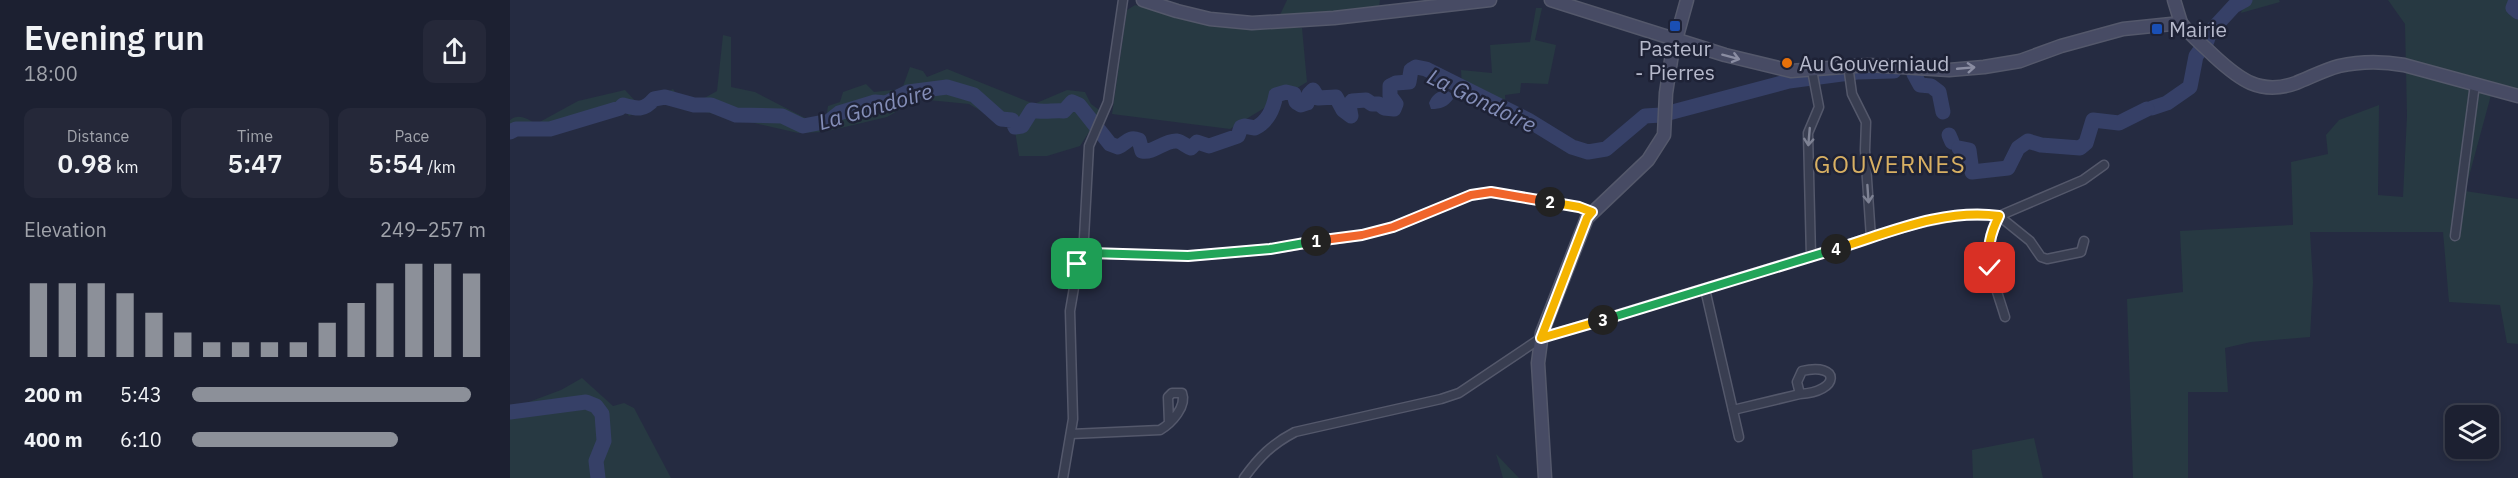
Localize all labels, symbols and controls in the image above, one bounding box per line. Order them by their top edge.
place label: Mairie [2169,15,2227,43]
text: Evening run [24,16,205,59]
marker: Pasteur - Pierres [1668,19,1682,33]
button: share [423,20,486,83]
marker: Mairie [2150,22,2164,36]
place label: Pasteur - Pierres [1635,34,1715,86]
place label: Au Gouverniaud [1799,49,1950,77]
one-way arrow [1722,52,1741,63]
marker: Au Gouverniaud [1780,56,1794,70]
text: 18:00 [24,60,78,87]
water label: La Gondoire [1423,61,1541,139]
one-way arrow [1956,63,1976,74]
water label: La Gondoire [815,76,935,136]
text: Distance [67,126,129,146]
text: Time [237,126,273,146]
text: Pace [395,126,429,146]
one-way arrow [1803,127,1814,147]
text: 0.98 [58,146,112,180]
text: 5:47 [227,146,283,180]
text: 5:54 [368,146,423,180]
district label: GOUVERNES [1814,148,1966,180]
text: km [112,157,138,177]
text: /km [423,157,456,177]
one-way arrow [1862,184,1873,204]
pin: 2 [1535,187,1565,217]
text: 2 [1545,192,1555,212]
text: Elevation [24,216,107,243]
text: 249–257 m [380,216,486,243]
pin: 1 [1301,226,1331,256]
text: 1 [1311,231,1321,251]
pin: 4 [1821,234,1851,264]
pin [1051,238,1102,289]
text: 4 [1831,239,1841,259]
pin [1964,242,2015,293]
icon: arrive [1060,247,1093,280]
icon: check [1973,251,2006,284]
pin: 3 [1588,305,1618,335]
text: 3 [1598,310,1608,330]
text: 200 m [24,381,83,408]
text: 5:43 [120,381,162,408]
map controls [2445,405,2499,459]
button: layers [2445,405,2499,459]
text: 400 m [24,426,83,453]
text: 6:10 [120,426,162,453]

